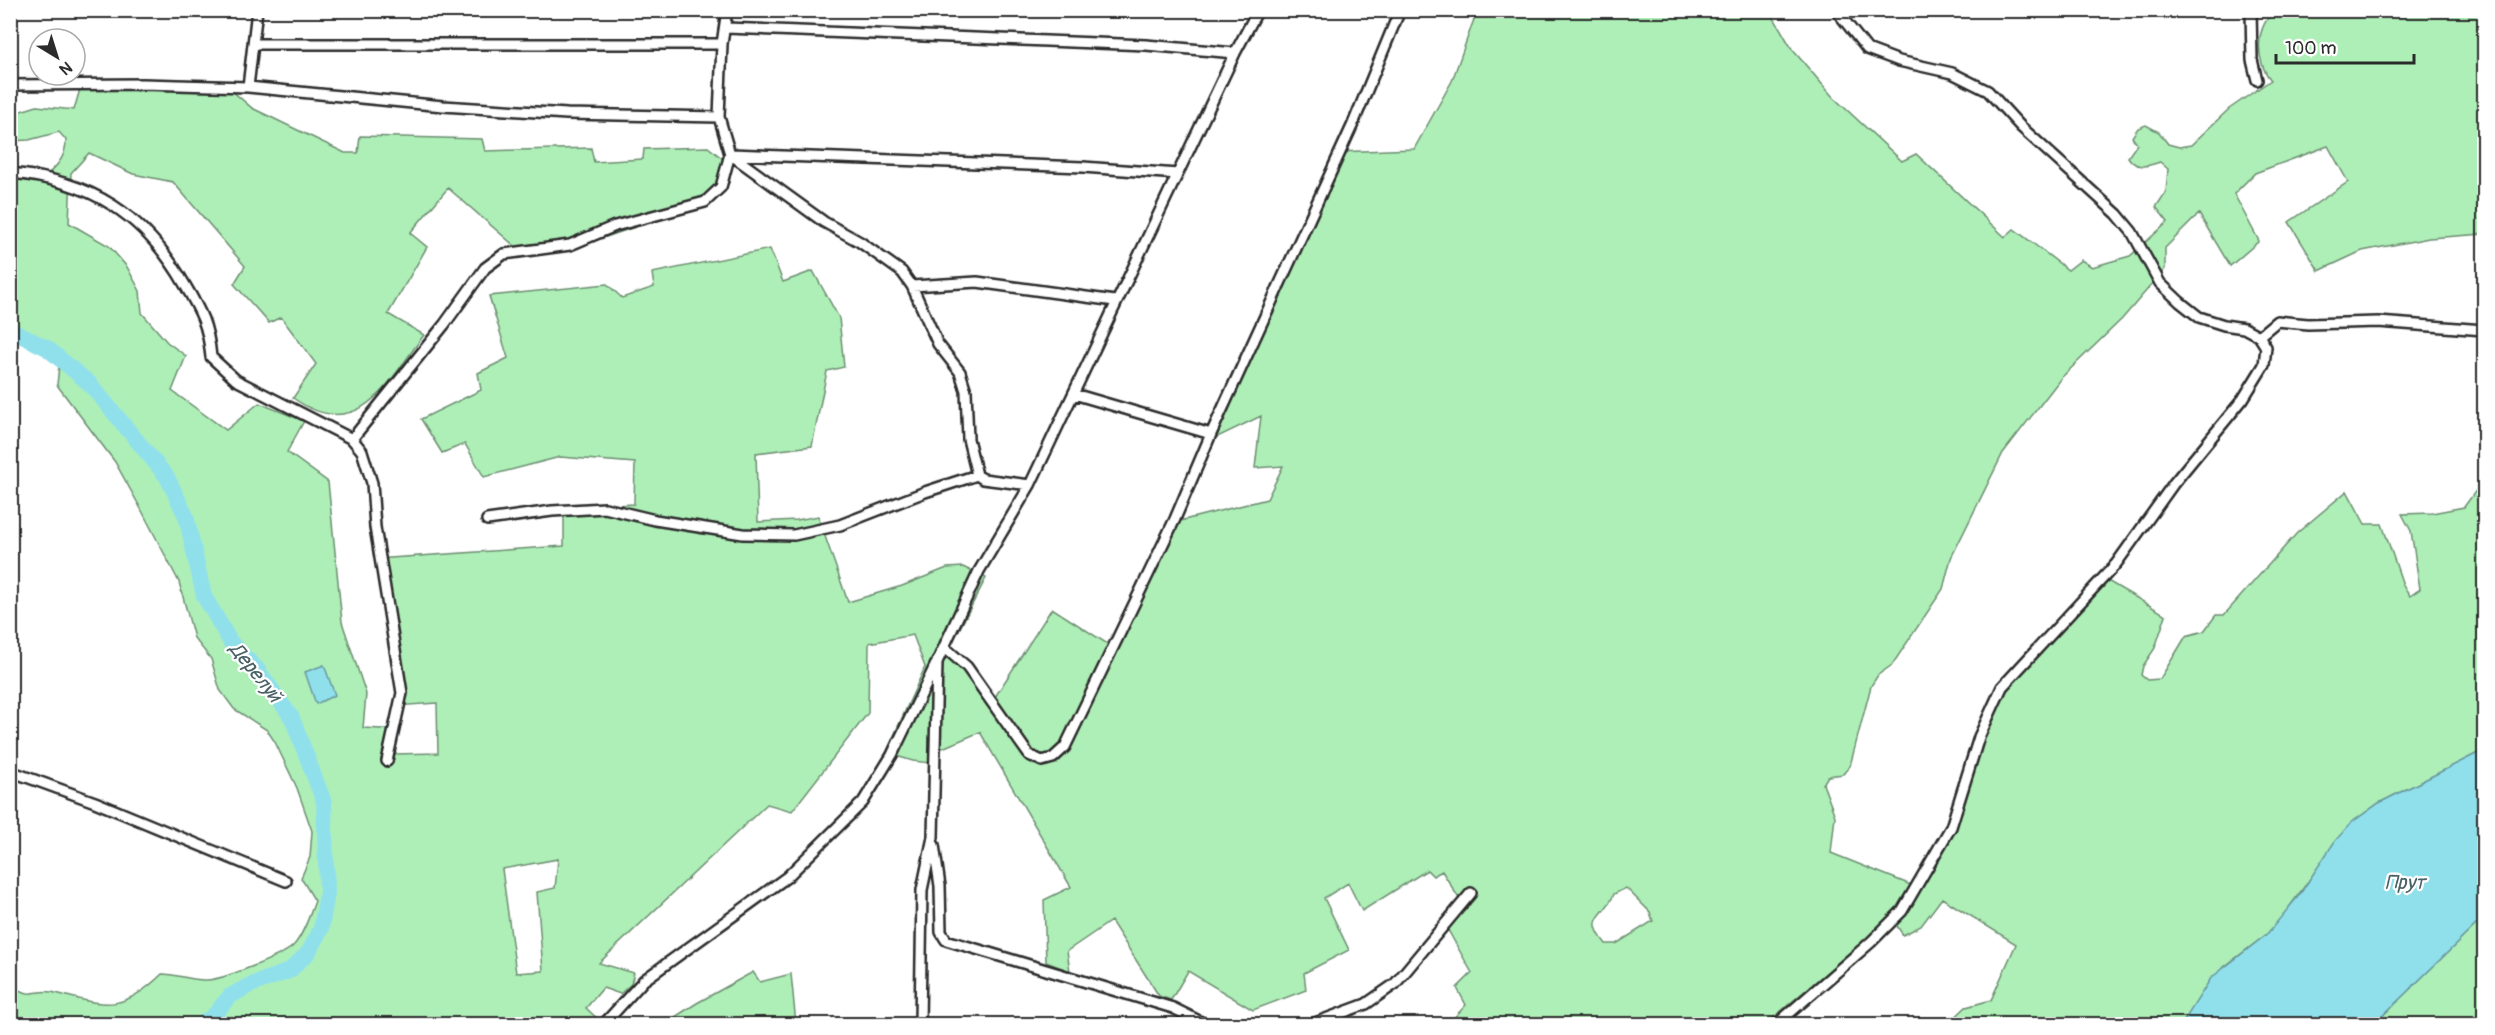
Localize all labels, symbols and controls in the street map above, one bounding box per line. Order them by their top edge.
north arrow [27,27,87,87]
scale bar [2276,27,2414,65]
text: 100 m [2285,37,2337,60]
text: N [55,57,76,79]
water label: Дерелуй [223,637,288,708]
water label: Прут [2385,870,2428,895]

